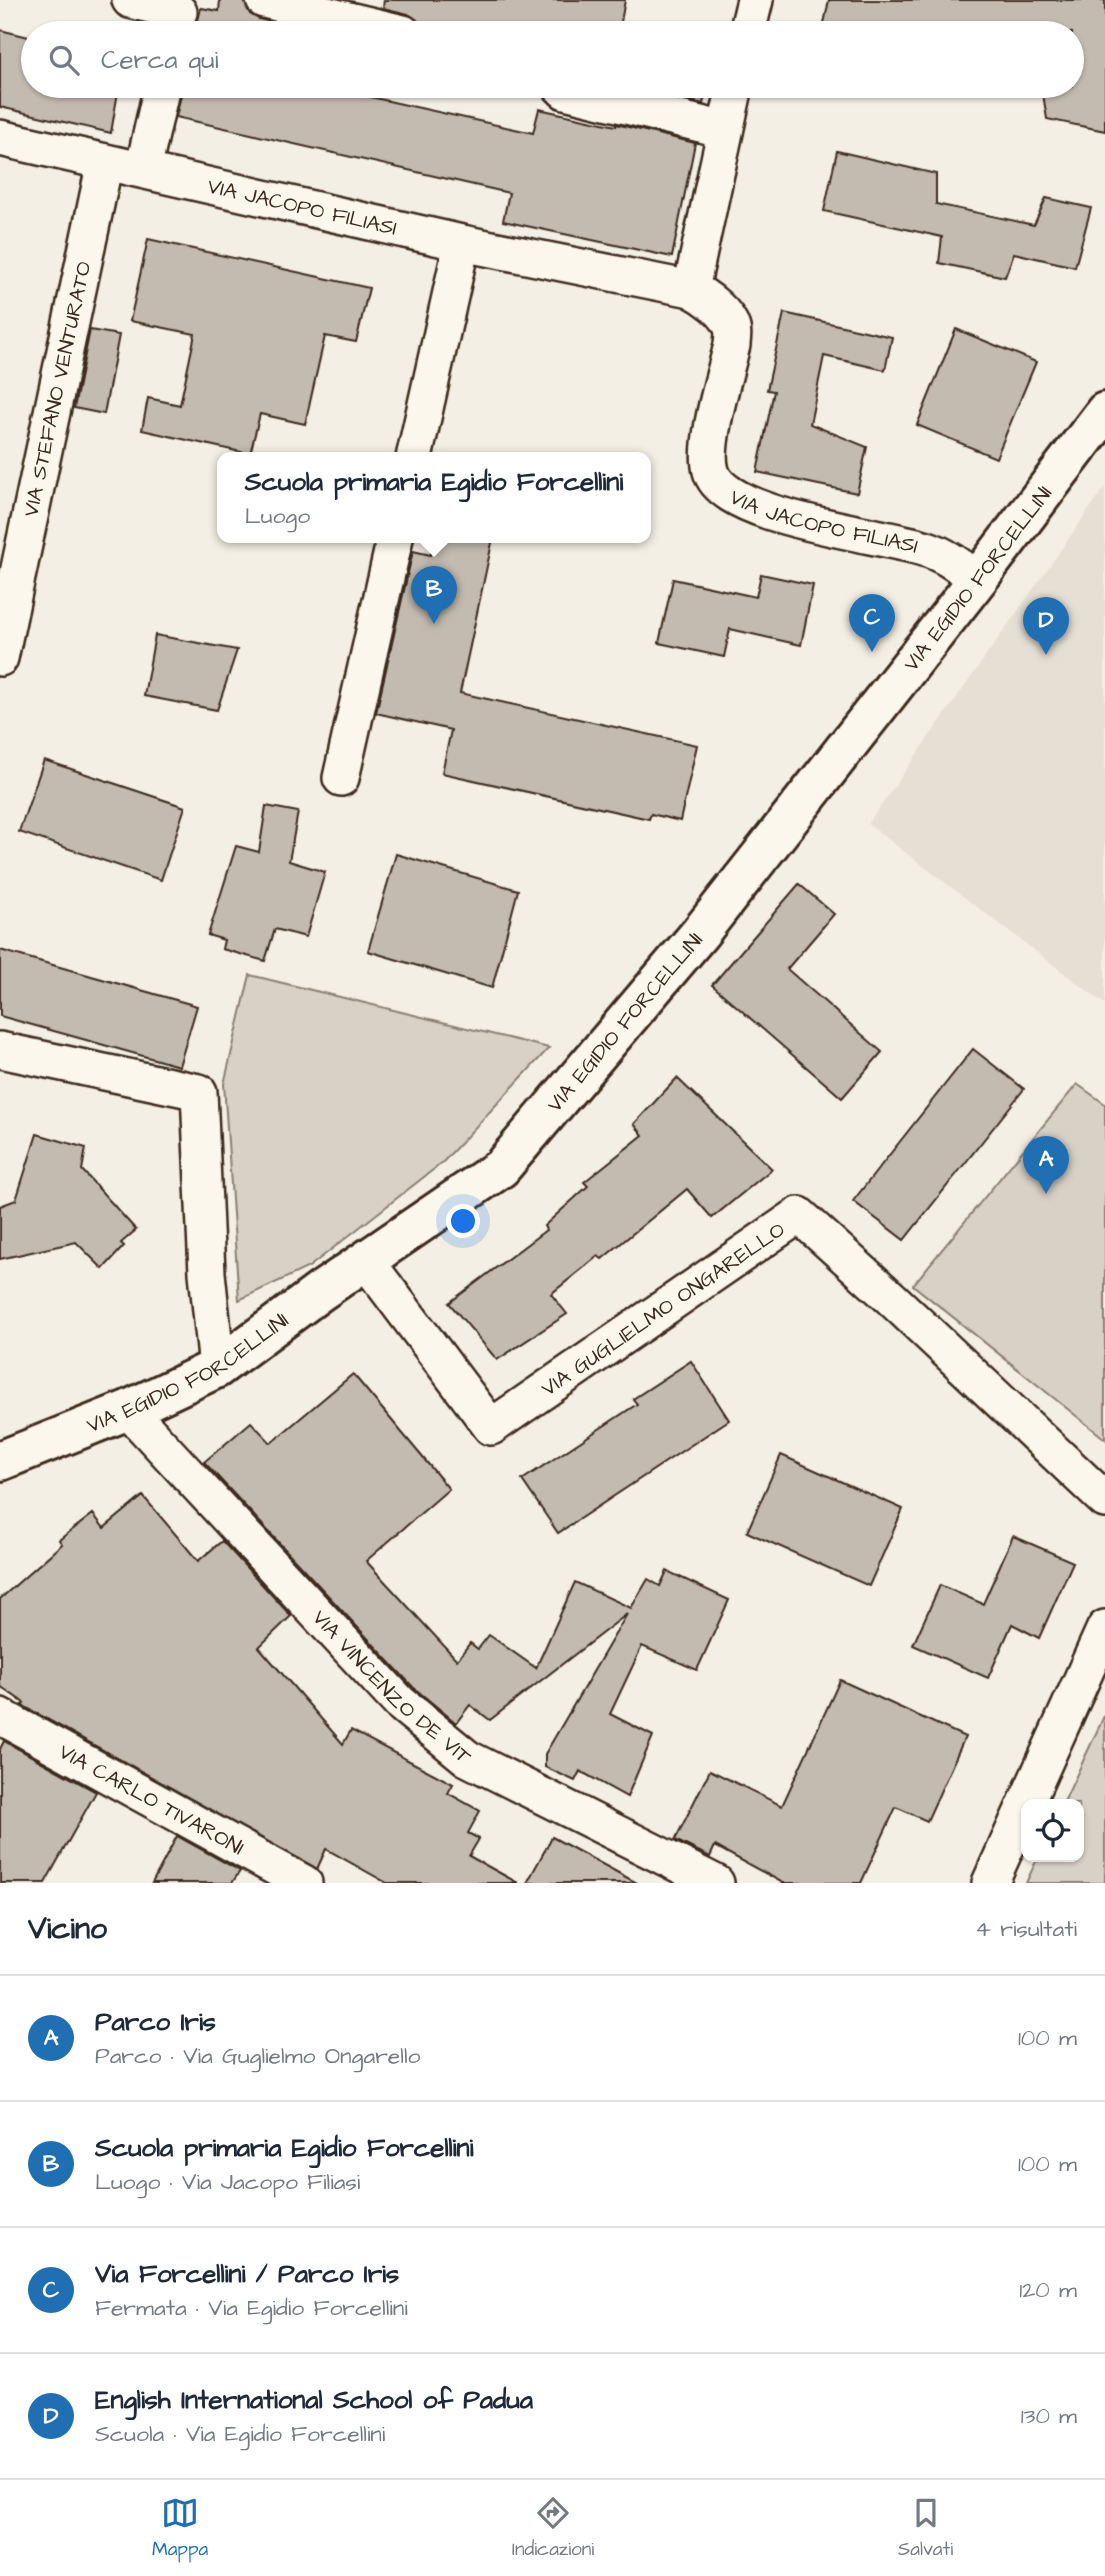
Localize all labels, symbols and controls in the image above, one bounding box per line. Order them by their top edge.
search box [21,21,1084,98]
icon: search [45,41,83,79]
text: Cerca qui [101,42,218,78]
street label: VIA JACOPO FILIASI [205,171,400,242]
street label: VIA STEFANO VENTURATO [16,259,98,519]
popup [217,452,651,543]
text: Scuola primaria Egidio Forcellini [245,464,623,500]
street label: VIA EGIDIO FORCELLINI [898,481,1058,675]
street label: VIA JACOPO FILIASI [725,482,921,560]
text: Luogo [245,500,310,532]
pin: B [411,566,457,624]
pin: C [849,594,895,652]
pin: D [1023,597,1069,655]
street label: VIA EGIDIO FORCELLINI [540,926,709,1118]
pin: A [1023,1136,1069,1194]
your location [446,1204,480,1238]
street label: VIA GUGLIELMO ONGARELLO [535,1215,790,1403]
street label: VIA EGIDIO FORCELLINI [82,1306,294,1440]
street label: VIA VINCENZO DE VIT [306,1603,479,1771]
street label: VIA CARLO TIVARONI [54,1737,249,1862]
map controls [1021,1799,1084,1862]
button: locate [1021,1799,1084,1862]
text: Vicino [28,1908,107,1950]
text: 4 risultati [975,1913,1077,1945]
text: Parco Iris [95,2004,216,2040]
text: A [44,2022,58,2054]
text: 100 m [1018,2022,1077,2054]
text: Parco · Via Guglielmo Ongarello [95,2040,420,2072]
text: Scuola primaria Egidio Forcellini [95,2130,473,2166]
text: B [43,2148,59,2180]
text: 100 m [1018,2148,1077,2180]
text: Luogo · Via Jacopo Filiasi [95,2166,360,2198]
text: Via Forcellini / Parco Iris [95,2256,399,2292]
text: C [43,2274,59,2306]
text: 120 m [1019,2274,1077,2306]
text: Fermata · Via Egidio Forcellini [95,2292,408,2324]
text: English International School of Padua [95,2382,533,2418]
text: D [44,2400,58,2432]
text: 130 m [1021,2400,1077,2432]
text: Scuola · Via Egidio Forcellini [95,2418,385,2450]
tab: Mappa [152,2494,208,2563]
tab: Indicazioni [512,2494,594,2563]
tab: Salvati [898,2494,953,2563]

